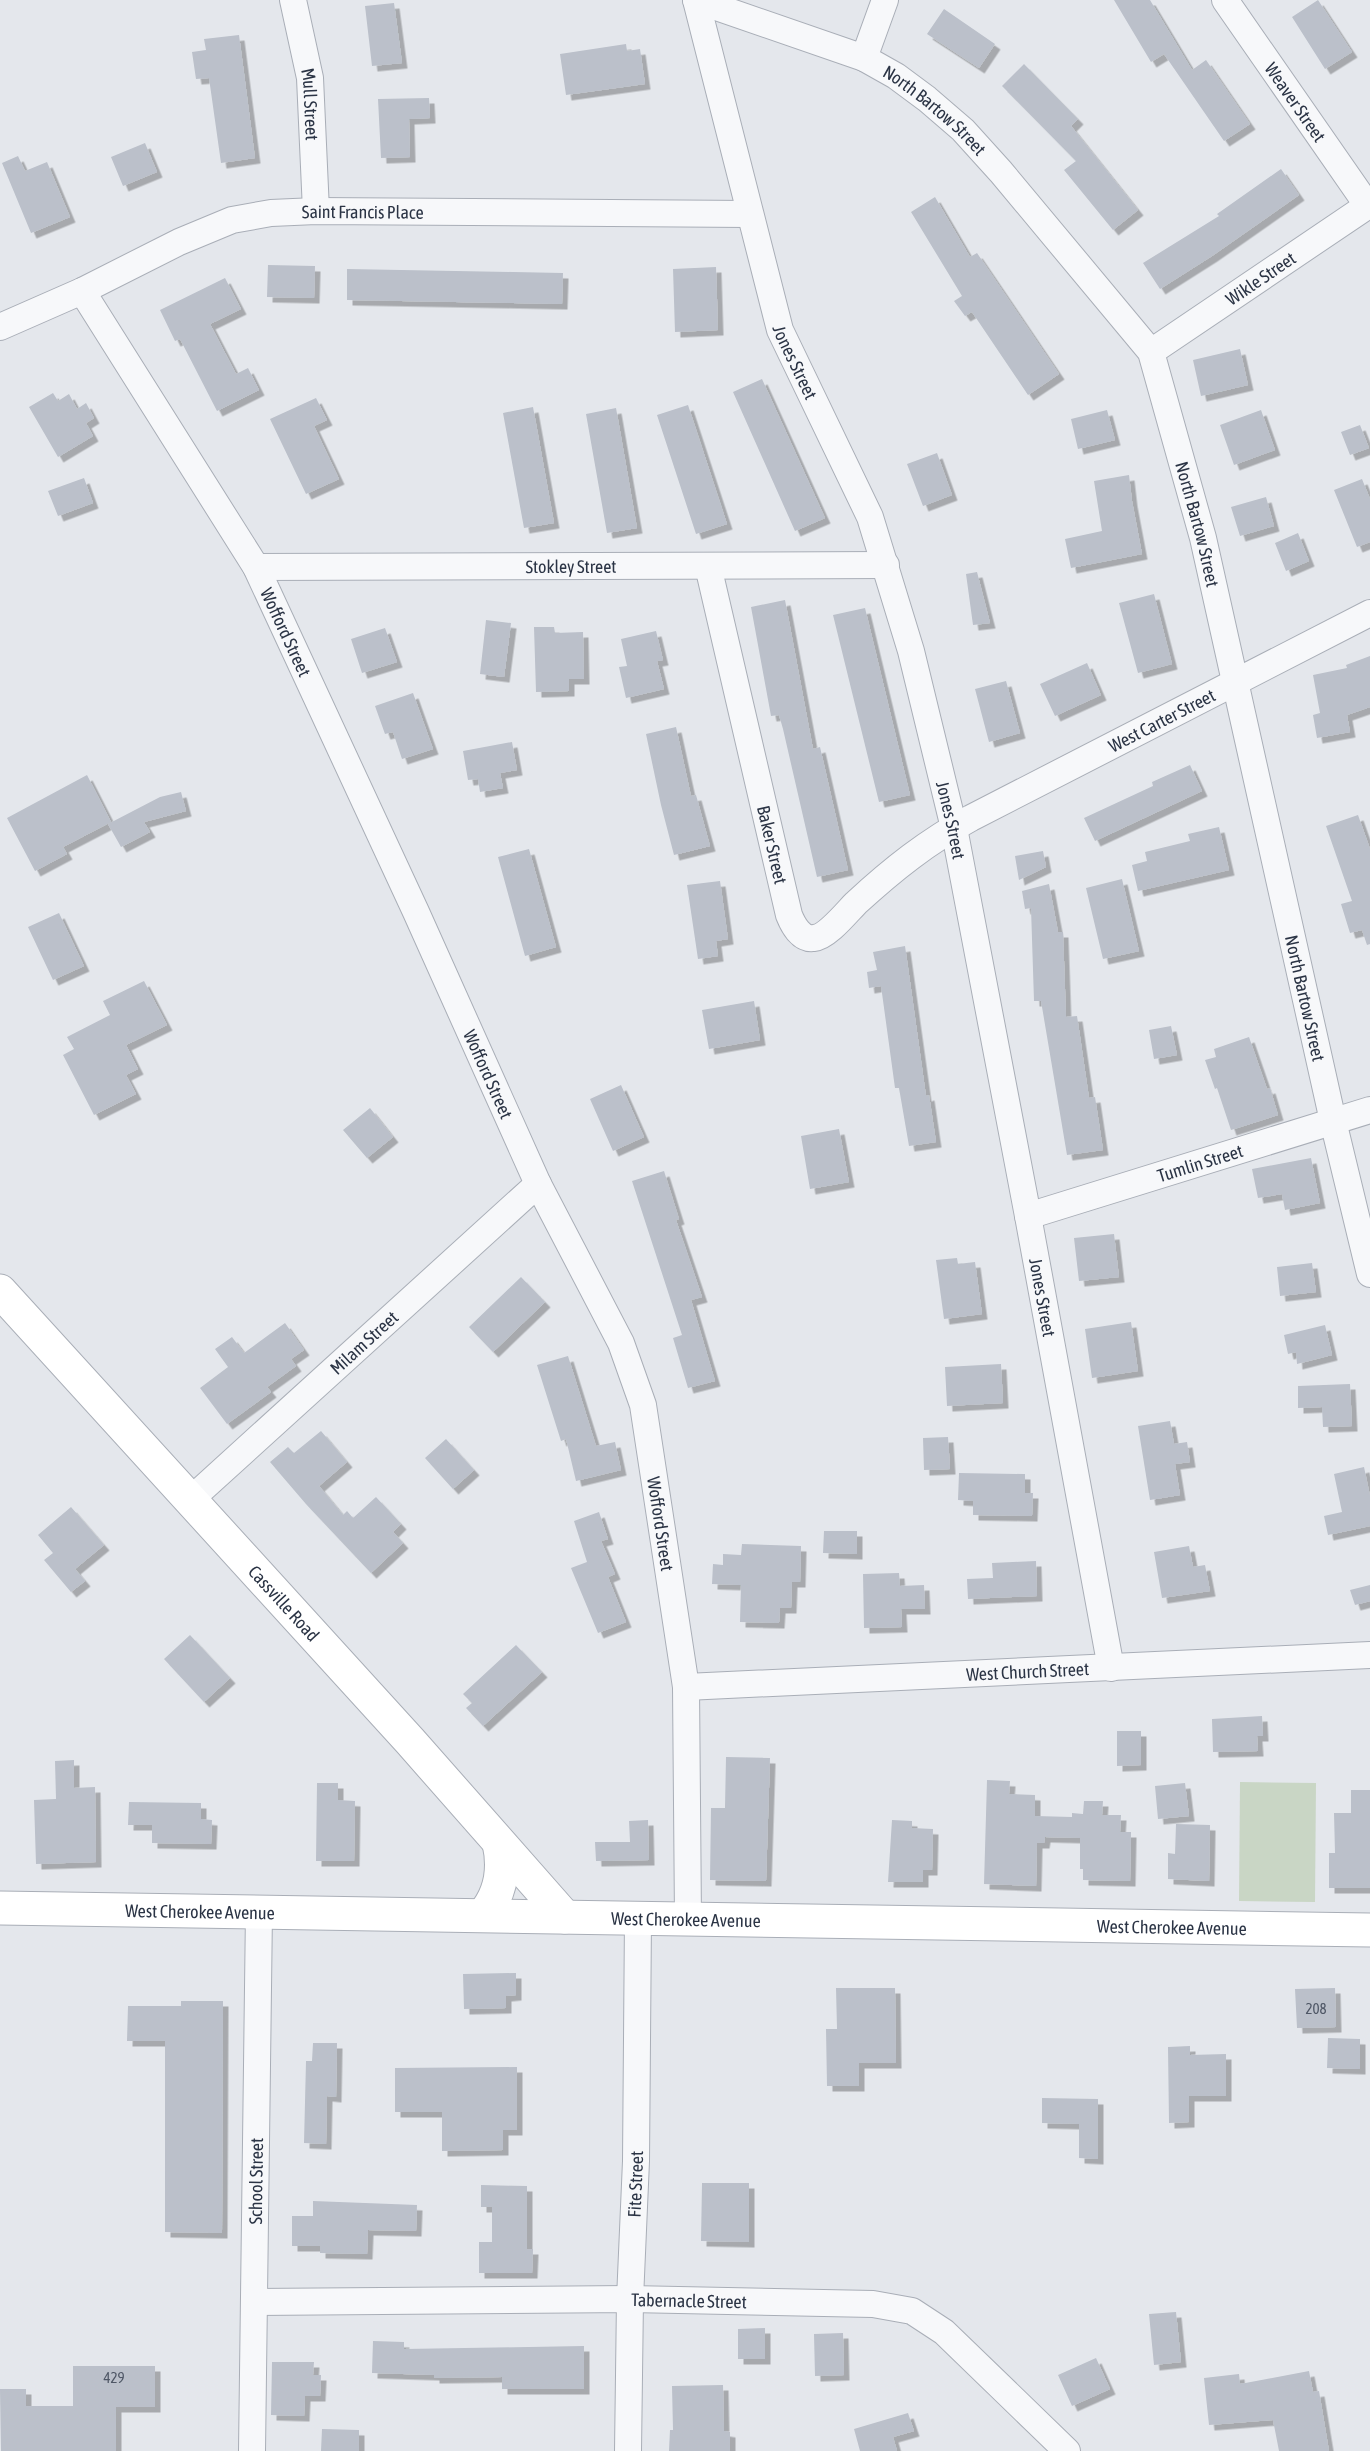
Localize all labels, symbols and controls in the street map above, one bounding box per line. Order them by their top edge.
street label: Weaver Street [1261,58,1331,146]
street label: North Bartow Street [880,61,991,159]
street label: Mull Street [298,66,323,141]
street label: Saint Francis Place [301,200,424,222]
street label: Wikle Street [1221,247,1299,309]
street label: Jones Street [769,323,822,402]
street label: North Bartow Street [1172,459,1224,589]
street label: Stokley Street [525,555,617,577]
street label: Wofford Street [257,585,316,680]
street label: West Carter Street [1105,684,1218,756]
street label: Jones Street [932,779,970,861]
street label: Baker Street [753,803,792,886]
street label: North Bartow Street [1281,933,1330,1063]
street label: Wofford Street [460,1026,518,1122]
street label: Tumlin Street [1155,1140,1245,1186]
street label: Jones Street [1025,1256,1060,1338]
street label: Milam Street [325,1306,402,1378]
street label: Wofford Street [644,1475,679,1572]
street label: Cassville Road [244,1561,324,1645]
street label: West Church Street [966,1658,1090,1684]
street label: West Cherokee Avenue [125,1900,275,1923]
street label: West Cherokee Avenue [611,1907,761,1931]
street label: West Cherokee Avenue [1097,1915,1247,1939]
house number: 208 [1305,2000,1327,2017]
street label: School Street [244,2138,267,2224]
street label: Fite Street [623,2151,647,2218]
street label: Tabernacle Street [631,2289,747,2312]
house number: 429 [103,2369,125,2386]

